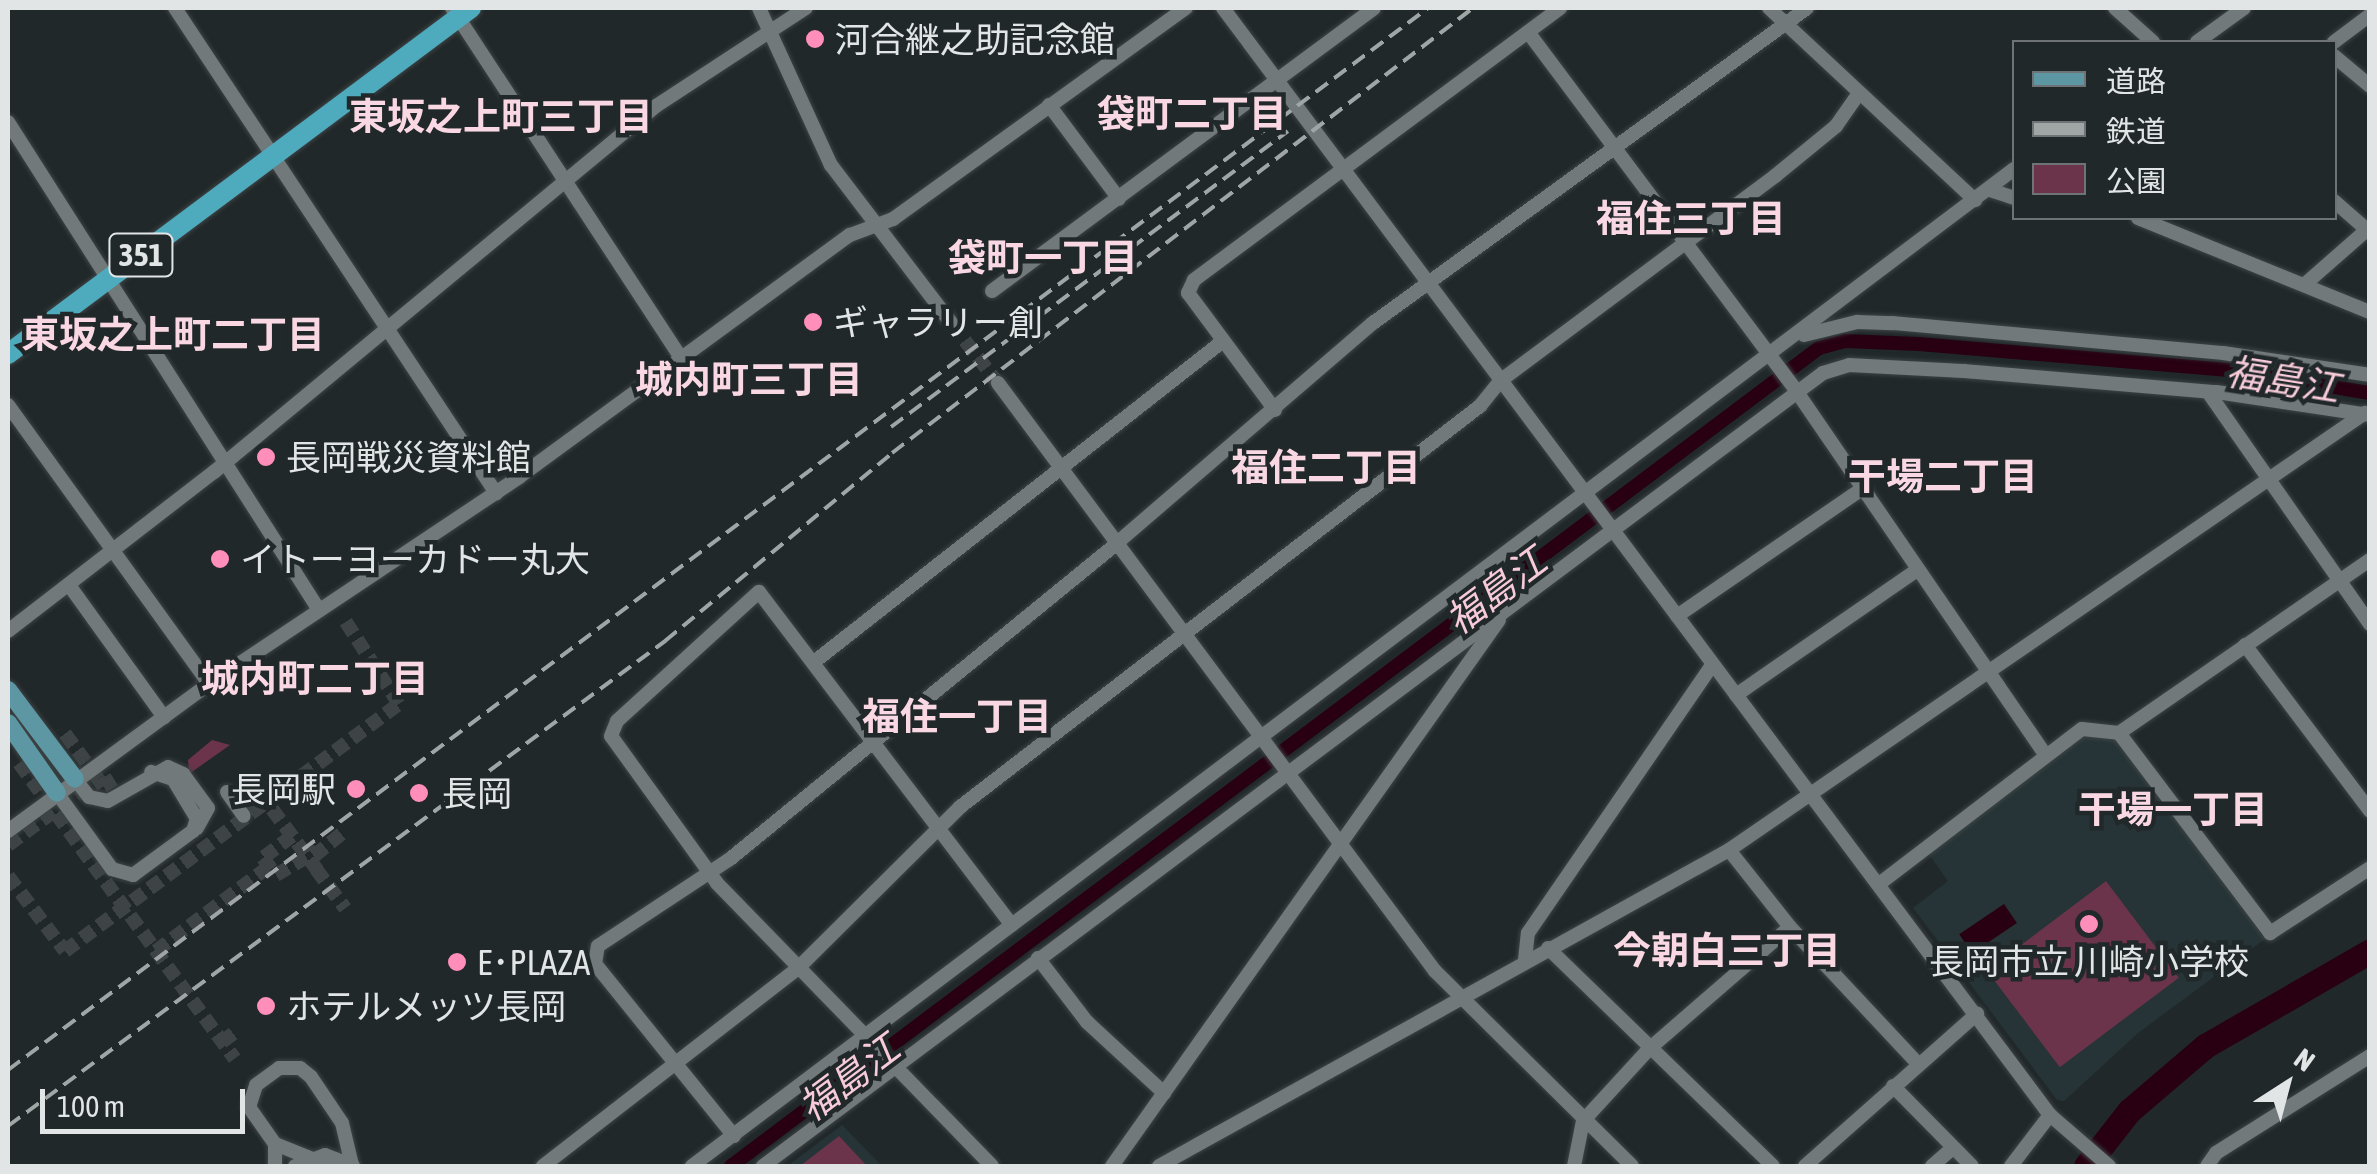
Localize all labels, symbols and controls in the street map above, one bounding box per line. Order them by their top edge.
place label: 河合継之助記念館 [835,18,1115,60]
marker: 河合継之助記念館 [804,28,826,50]
legend [2012,40,2337,220]
text: 道路 [2106,64,2166,98]
district label: 袋町二丁目 [1097,91,1287,137]
district label: 東坂之上町三丁目 [349,94,653,140]
text: 鉄道 [2106,114,2166,148]
text: 公園 [2106,164,2166,198]
district label: 福住三丁目 [1596,196,1786,242]
road number: 351 [106,228,176,282]
district label: 袋町一丁目 [948,235,1138,281]
place label: ギャラリー創 [833,301,1043,343]
marker: ギャラリー創 [802,311,824,333]
district label: 東坂之上町二丁目 [21,312,325,358]
water label: 福島江 [2223,349,2343,411]
district label: 城内町三丁目 [635,357,863,403]
place label: 長岡戦災資料館 [286,436,531,478]
district label: 福住二丁目 [1231,445,1421,491]
marker: 長岡戦災資料館 [255,446,277,468]
district label: 干場二丁目 [1848,454,2038,500]
place label: イトーヨーカドー丸大 [240,538,590,580]
water label: 福島江 [1437,538,1555,644]
marker: イトーヨーカドー丸大 [209,548,231,570]
district label: 城内町二丁目 [201,656,429,702]
district label: 福住一丁目 [862,694,1052,740]
place label: 長岡駅 [231,768,336,810]
place label: 長岡 [442,772,512,814]
marker: 長岡駅 [345,778,367,800]
marker: 長岡 [406,780,432,806]
district label: 干場一丁目 [2078,787,2268,833]
marker: 長岡市立 川崎小学校 [2078,913,2100,935]
district label: 今朝白三丁目 [1613,928,1841,974]
place label: 長岡市立 川崎小学校 [1929,940,2249,982]
place label: E･PLAZA [477,941,590,983]
marker: E･PLAZA [446,951,468,973]
place label: ホテルメッツ長岡 [286,985,566,1027]
marker: ホテルメッツ長岡 [255,995,277,1017]
water label: 福島江 [790,1025,908,1131]
north arrow [2237,1034,2337,1134]
text: N [2289,1042,2321,1078]
scale bar [45,1069,250,1131]
text: 100 m [57,1089,125,1123]

